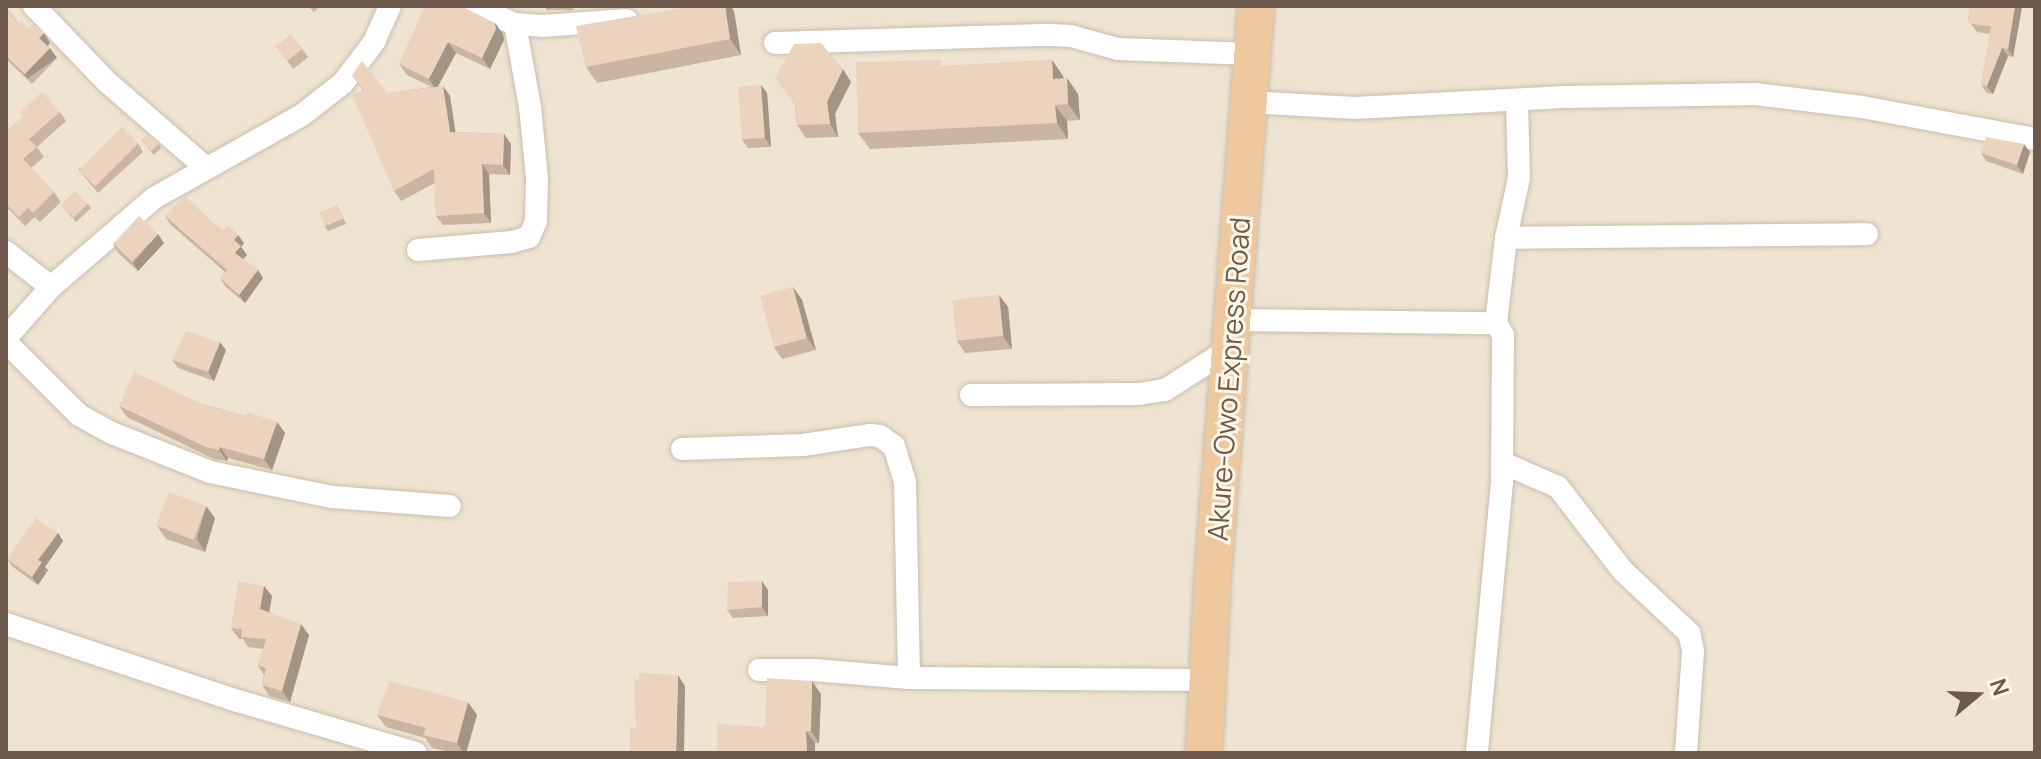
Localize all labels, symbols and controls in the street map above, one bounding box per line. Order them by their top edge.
street label: Akure-Owo Express Road [1200,216,1256,542]
north arrow [1937,655,2017,735]
text: N [1983,675,2016,700]

